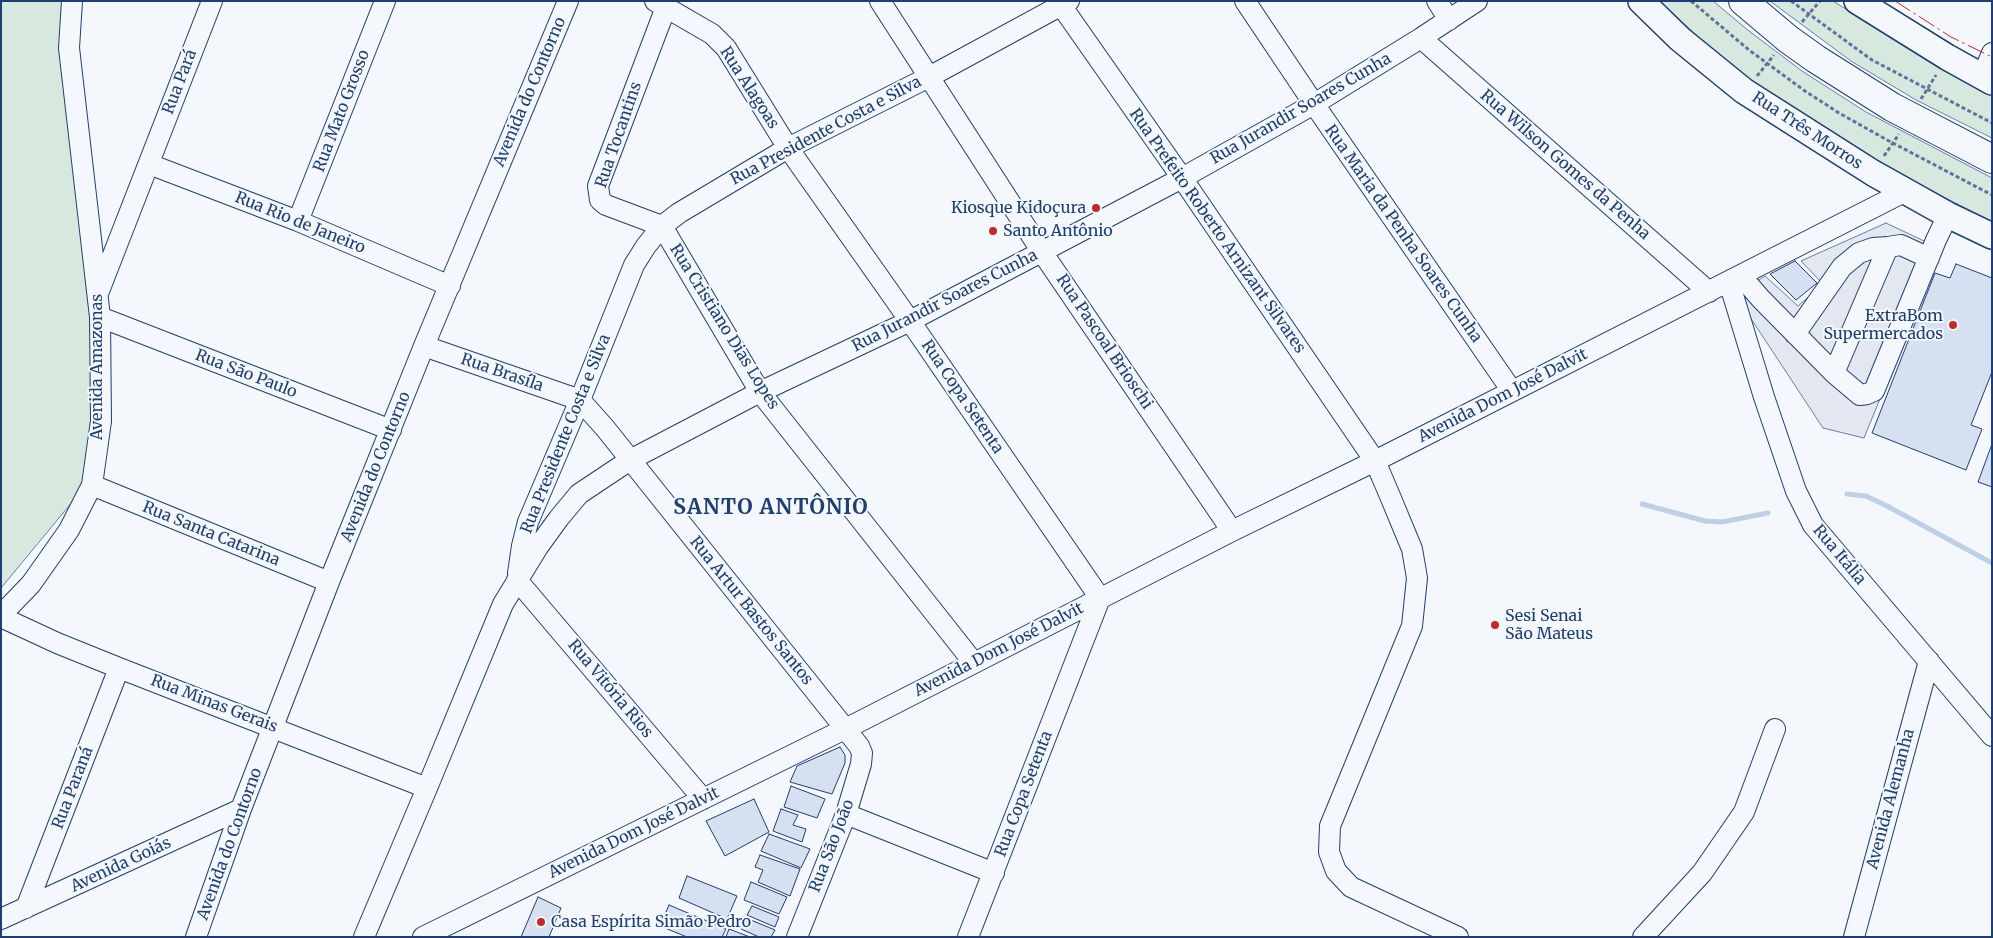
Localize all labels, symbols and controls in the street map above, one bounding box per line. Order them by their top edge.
street label: Avenida do Contorno [490,14,570,170]
street label: Rua Alagoas [715,43,783,133]
street label: Rua Pará [159,47,201,117]
street label: Rua Mato Grosso [310,47,374,175]
street label: Rua Jurandir Soares Cunha [1207,49,1395,169]
street label: Rua Presidente Costa e Silva [727,72,925,190]
street label: Rua Tocantins [592,80,646,190]
street label: Rua Wilson Gomes da Penha [1476,86,1654,244]
street label: Rua Três Morros [1748,88,1866,174]
street label: Rua Prefeito Roberto Arnizant Silvares [1125,105,1309,357]
street label: Rua Maria da Penha Soares Cunha [1320,121,1486,347]
street label: Rua Rio de Janeiro [232,188,368,258]
place label: Kiosque Kidoçura [951,198,1086,218]
marker: Kiosque Kidoçura [1090,202,1102,214]
place label: Santo Antônio [1003,221,1113,241]
marker: Santo Antônio [987,225,999,237]
street label: Rua Cristiano Dias Lopes [665,241,783,413]
street label: Rua Jurandir Soares Cunha [849,246,1041,356]
street label: Rua Pascoal Brioschi [1052,271,1156,413]
street label: Avenida Amazonas [87,294,107,440]
place label: ExtraBom Supermercados [1823,306,1943,344]
marker: ExtraBom Supermercados [1947,319,1959,331]
street label: Rua Presidente Costa e Silva [517,332,615,536]
street label: Rua Copa Setenta [917,337,1007,457]
street label: Avenida Dom José Dalvit [1415,345,1591,447]
street label: Rua São Paulo [192,346,300,402]
street label: Rua Brasíla [458,350,546,396]
street label: Avenida do Contorno [337,389,415,545]
district label: SANTO ANTÔNIO [672,495,870,521]
street label: Rua Santa Catarina [140,498,282,570]
street label: Rua Itália [1808,521,1870,589]
street label: Rua Artur Bastos Santos [685,533,817,689]
street label: Avenida Dom José Dalvit [911,599,1087,701]
place label: Sesi Senai São Mateus [1505,606,1593,644]
marker: Sesi Senai São Mateus [1489,619,1501,631]
street label: Rua Vitória Rios [563,636,657,742]
street label: Rua Minas Gerais [148,671,280,737]
street label: Avenida Alemanha [1863,727,1919,871]
street label: Rua Copa Setenta [991,728,1057,860]
street label: Rua Paraná [48,744,98,832]
street label: Avenida do Contorno [194,765,266,923]
street label: Avenida Dom José Dalvit [546,783,722,883]
street label: Rua São João [805,797,859,895]
street label: Avenida Goiás [68,833,174,897]
place label: Casa Espírita Simão Pedro [551,912,751,932]
marker: Casa Espírita Simão Pedro [535,916,547,928]

